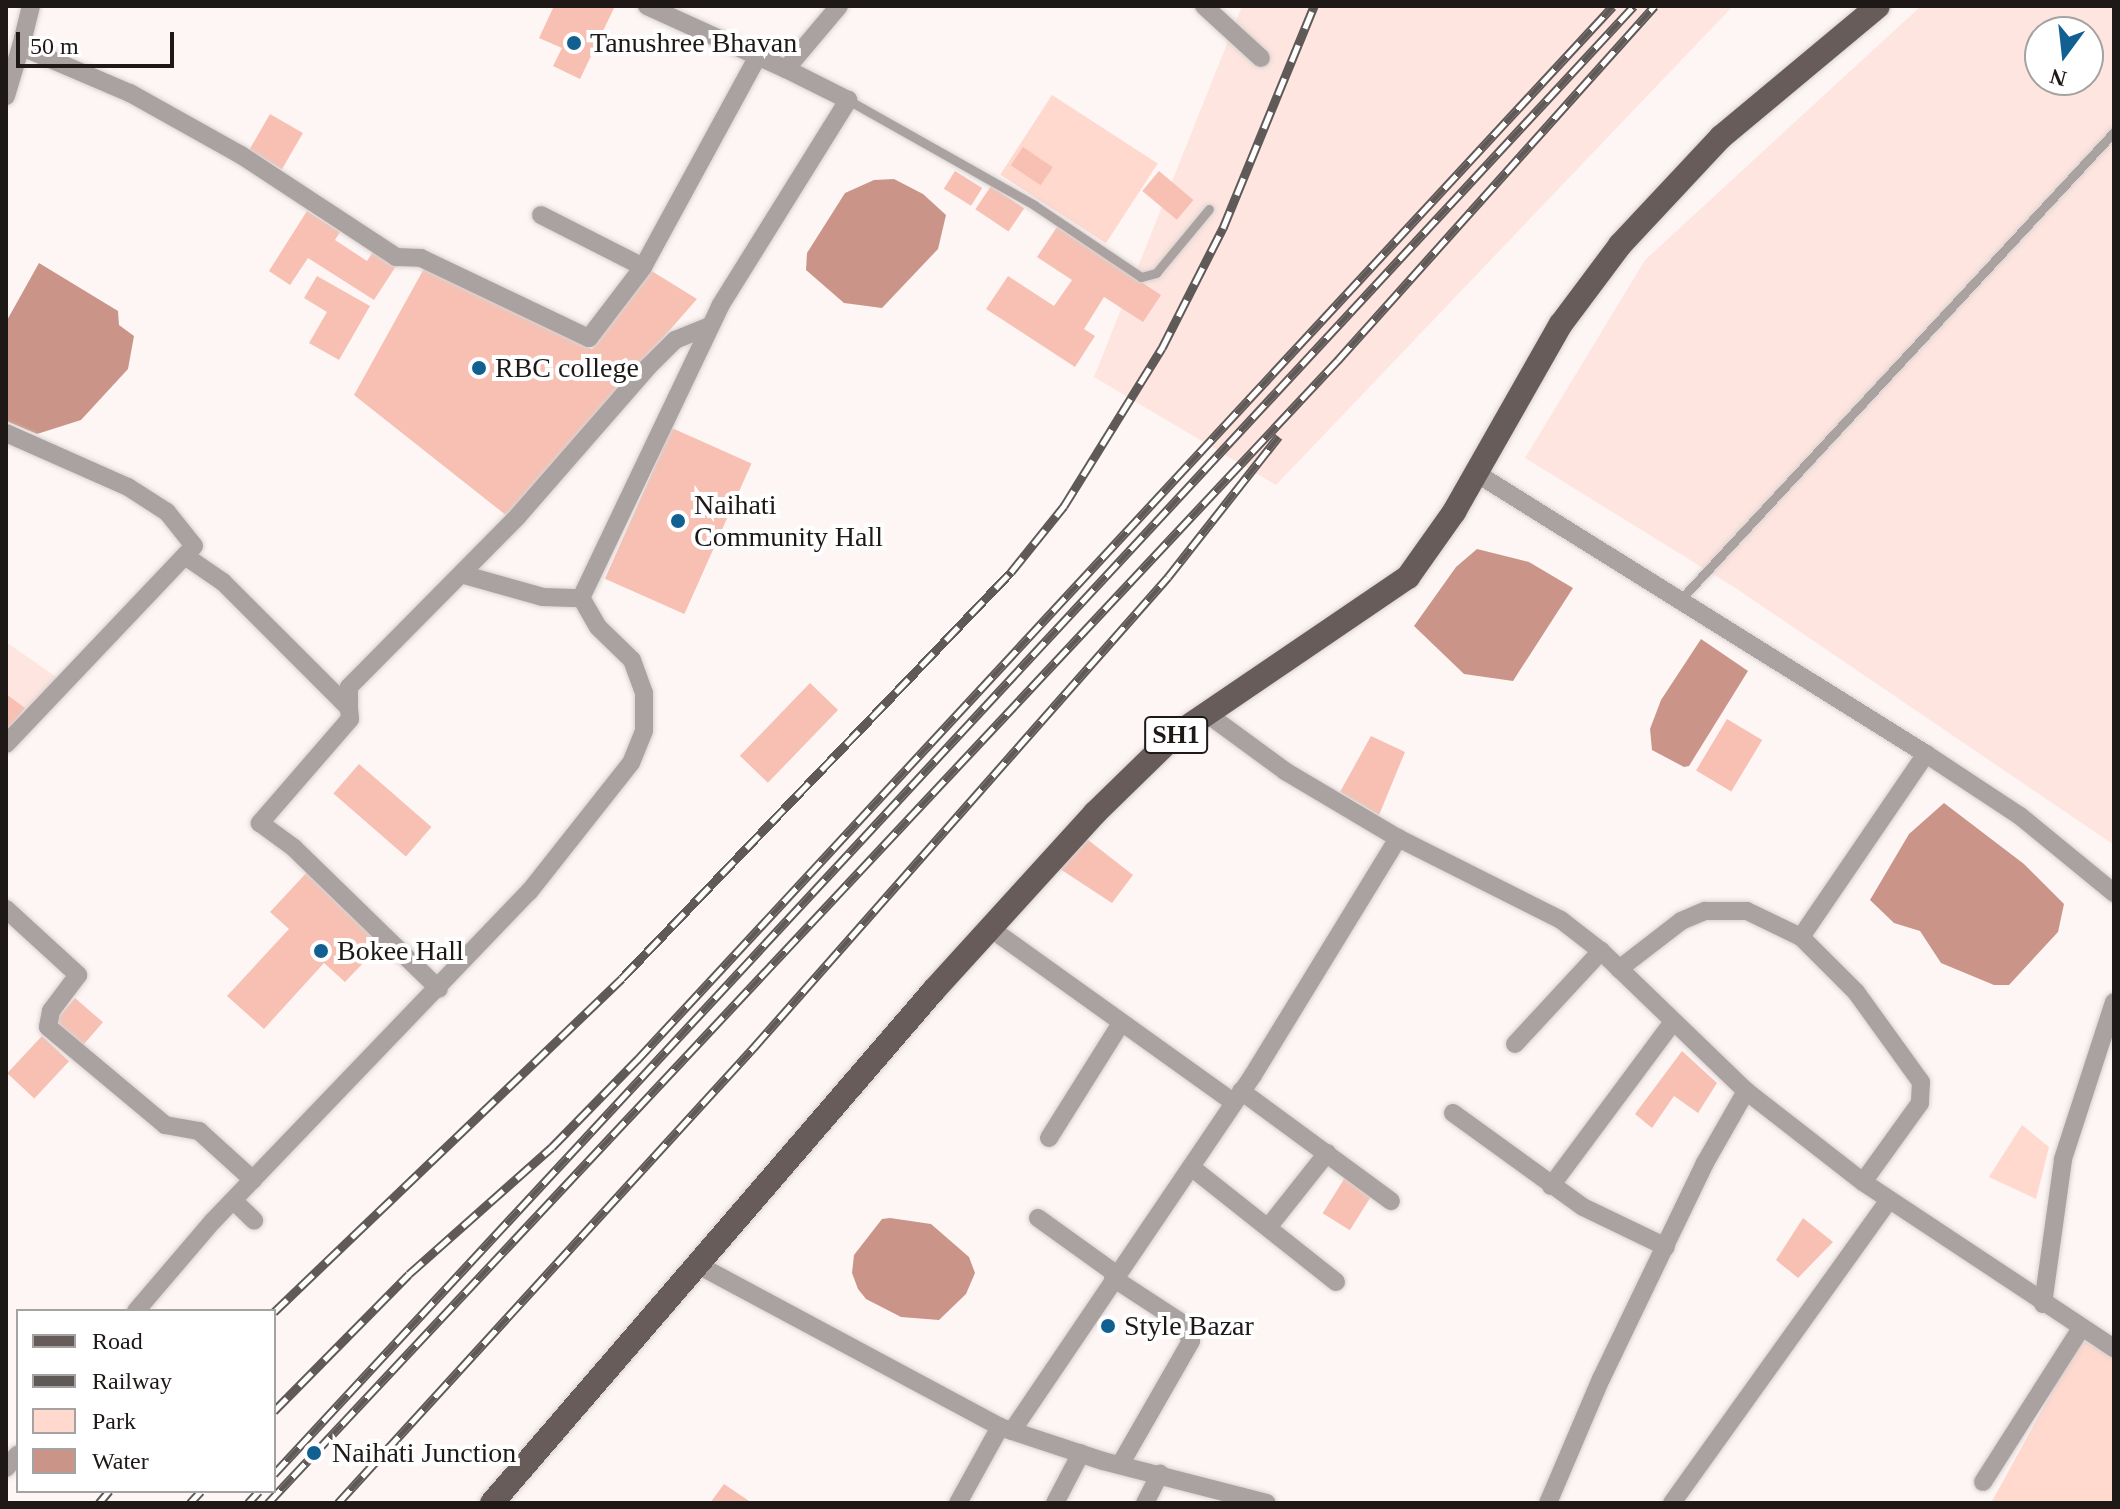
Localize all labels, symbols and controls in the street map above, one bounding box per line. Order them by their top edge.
scale bar [20,16,178,66]
north arrow [2024,16,2104,96]
place label: Tanushree Bhavan [590,26,797,60]
text: 50 m [30,33,79,59]
marker: Tanushree Bhavan [565,34,583,52]
text: N [2047,64,2069,92]
place label: RBC college [495,351,639,385]
marker: RBC college [470,359,488,377]
place label: Naihati Community Hall [694,488,883,554]
marker: Naihati Community Hall [669,512,687,530]
road number: SH1 [1144,713,1208,757]
place label: Bokee Hall [337,934,464,968]
marker: Bokee Hall [312,942,330,960]
legend [16,1309,276,1493]
place label: Style Bazar [1124,1309,1254,1343]
marker: Style Bazar [1099,1317,1117,1335]
text: Road [92,1328,143,1354]
text: Railway [92,1368,172,1394]
text: Park [92,1408,136,1434]
place label: Naihati Junction [332,1436,516,1470]
marker: Naihati Junction [303,1442,325,1464]
text: Water [92,1448,149,1474]

